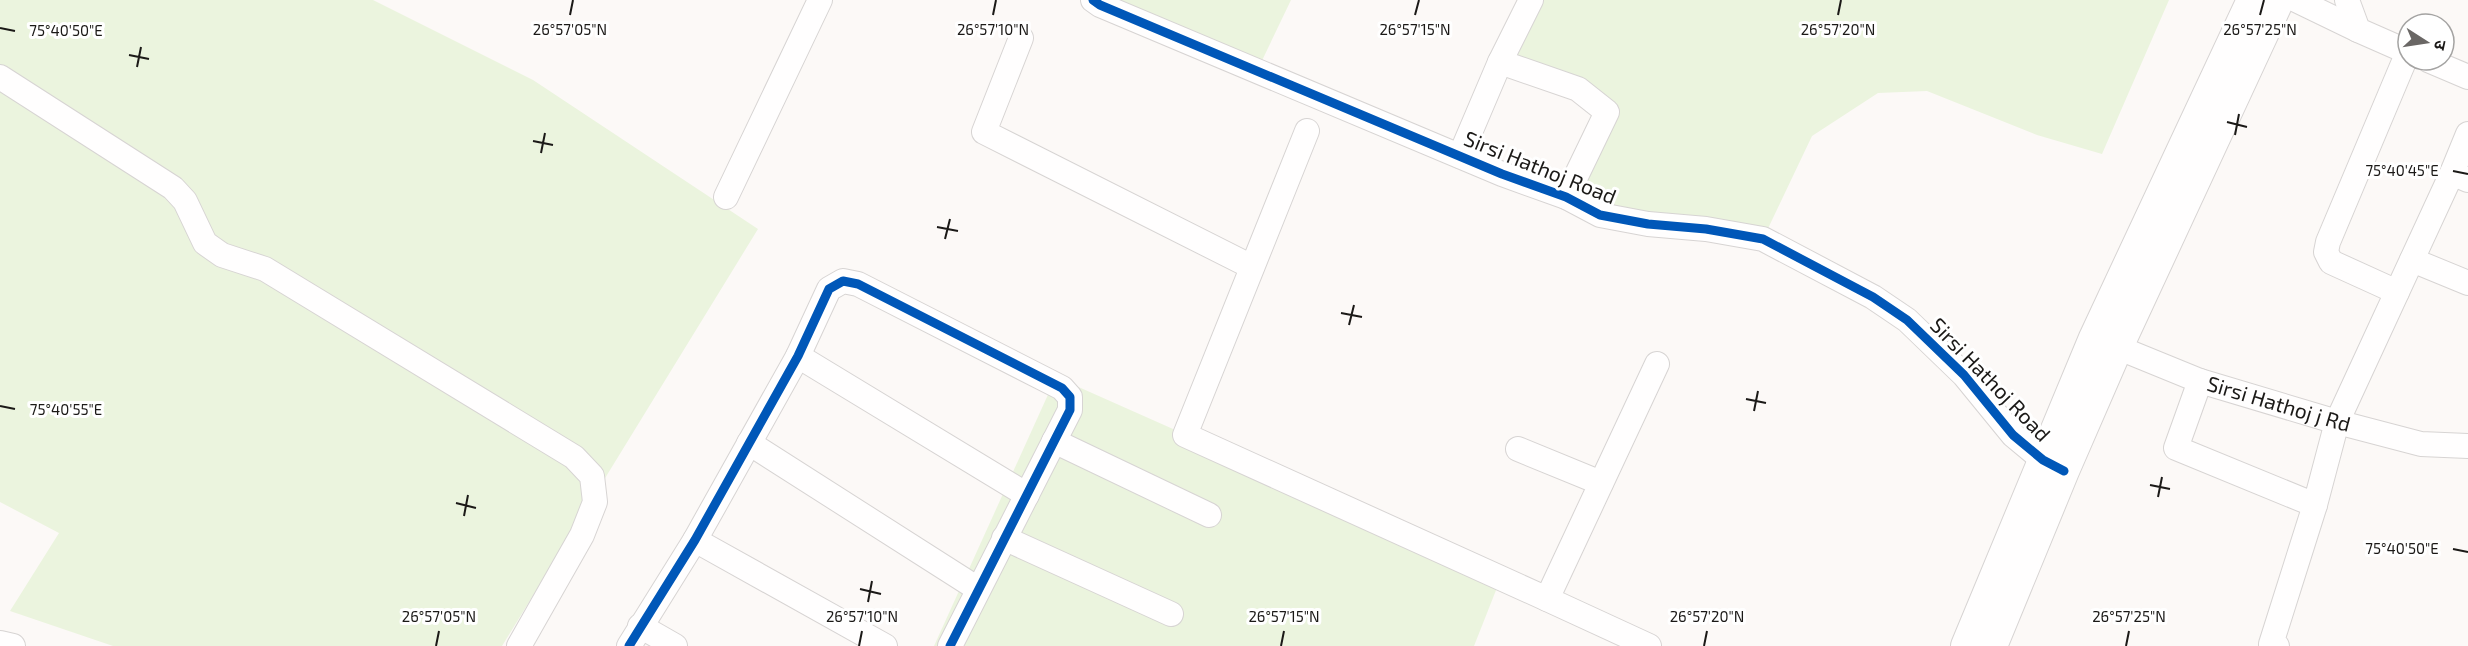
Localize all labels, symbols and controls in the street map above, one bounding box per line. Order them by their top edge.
north arrow [2396,12,2456,72]
text: 26°57'05"N [533,20,607,38]
text: 26°57'10"N [957,20,1029,38]
text: 26°57'15"N [1379,20,1451,38]
text: 26°57'20"N [1801,20,1875,38]
text: 26°57'25"N [2223,20,2297,38]
text: 75°40'50"E [29,21,103,39]
text: उ [2431,39,2451,52]
street label: Sirsi Hathoj Road [1460,125,1620,209]
text: 75°40'45"E [2365,161,2439,179]
street label: Sirsi Hathoj Road [1925,312,2056,447]
street label: Sirsi Hathoj j Rd [2204,370,2354,436]
text: 75°40'55"E [30,400,102,418]
text: 75°40'50"E [2365,539,2439,557]
text: 26°57'05"N [402,607,476,625]
text: 26°57'10"N [826,607,898,625]
text: 26°57'15"N [1248,607,1320,625]
text: 26°57'20"N [1670,607,1744,625]
text: 26°57'25"N [2092,607,2166,625]

